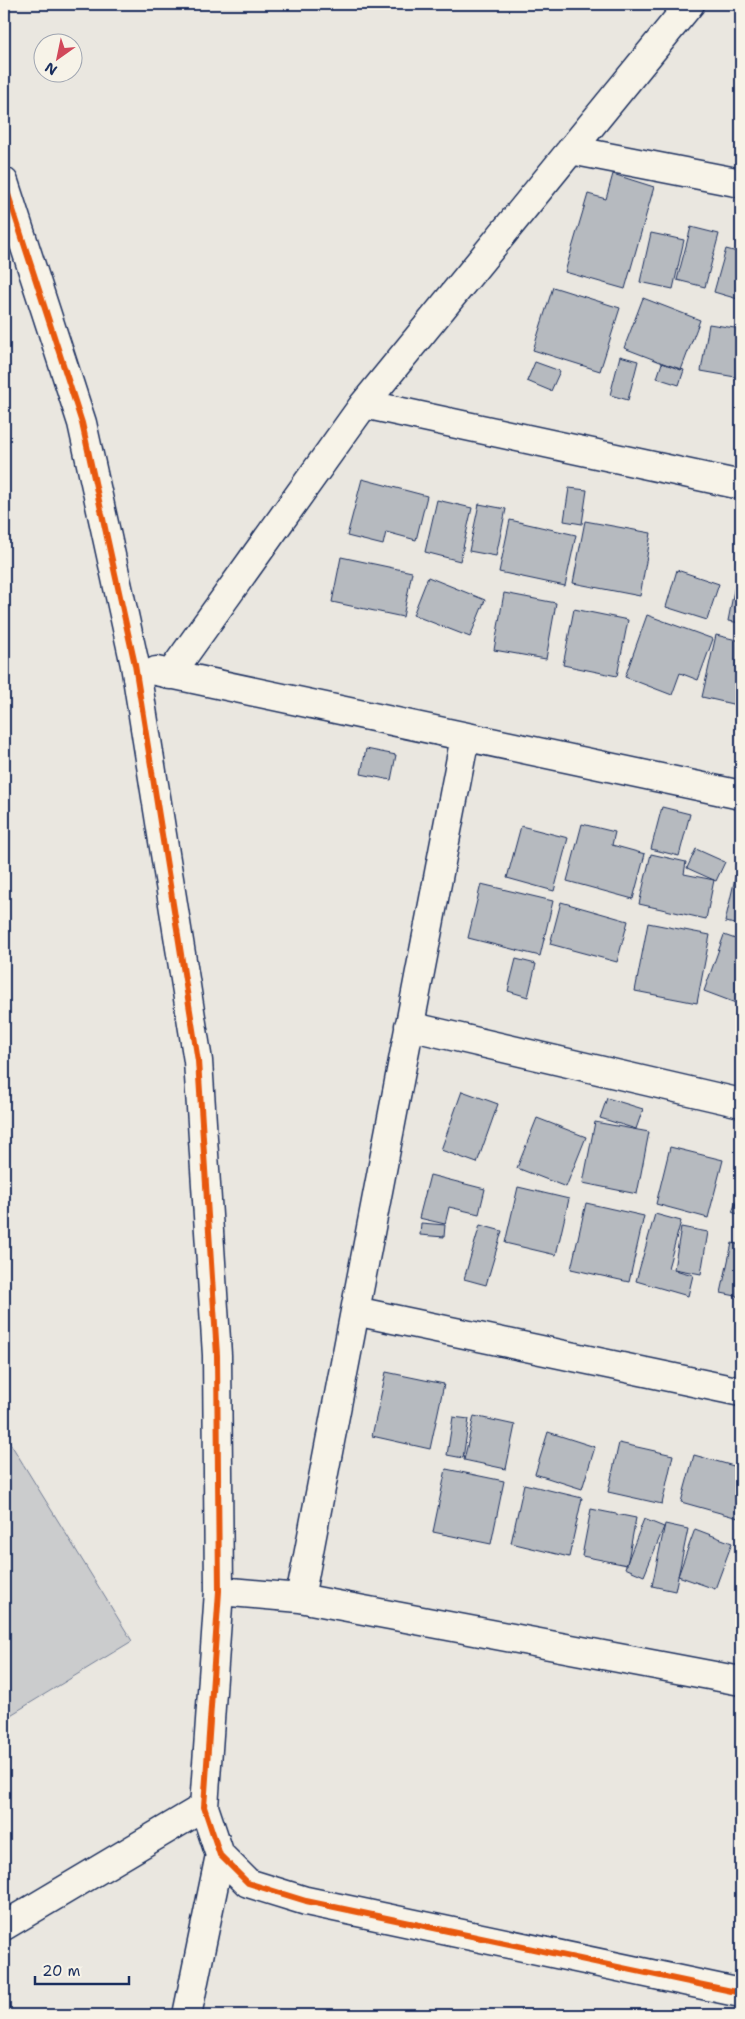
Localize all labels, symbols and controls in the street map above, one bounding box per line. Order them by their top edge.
north arrow [32,32,82,82]
text: N [41,58,60,79]
scale bar [35,1954,129,1986]
text: 20 m [42,1961,81,1981]

